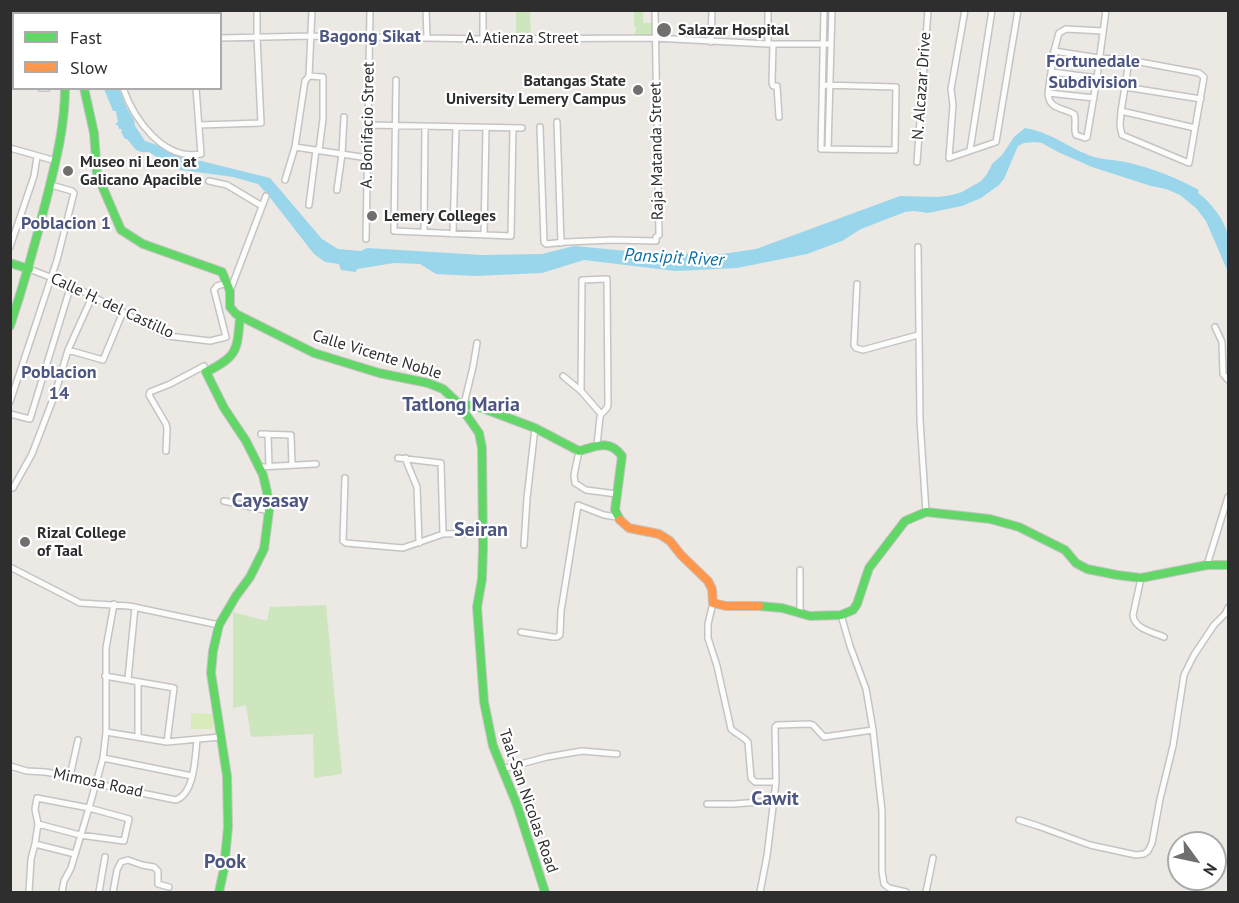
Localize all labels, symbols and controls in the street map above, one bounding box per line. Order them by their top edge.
legend [12,12,222,90]
place label: Salazar Hospital [678,20,789,40]
marker: Salazar Hospital [655,21,673,39]
text: Fast [70,26,102,49]
district label: Bagong Sikat [319,26,421,48]
street label: A. Atienza Street [465,28,579,48]
street label: N. Alcazar Drive [909,31,935,141]
district label: Fortunedale Subdivision [1046,51,1140,94]
text: Slow [70,56,108,79]
street label: A. Bonifacio Street [357,61,379,189]
place label: Batangas State University Lemery Campus [446,71,626,109]
street label: Raja Matanda Street [646,82,668,220]
marker: Batangas State University Lemery Campus [631,83,645,97]
place label: Museo ni Leon at Galicano Apacible [80,152,202,190]
marker: Museo ni Leon at Galicano Apacible [61,164,75,178]
place label: Lemery Colleges [384,206,496,226]
marker: Lemery Colleges [365,209,379,223]
district label: Poblacion 1 [21,213,111,235]
water label: Pansipit River [623,245,725,271]
street label: Calle H. del Castillo [47,269,177,343]
street label: Calle Vicente Noble [310,326,444,384]
district label: Poblacion 14 [21,362,97,404]
district label: Tatlong Maria [402,393,520,417]
district label: Caysasay [232,489,308,513]
district label: Seiran [454,518,508,542]
place label: Rizal College of Taal [37,523,126,561]
marker: Rizal College of Taal [18,535,32,549]
street label: Taal-San Nicolas Road [494,727,562,875]
street label: Mimosa Road [51,764,145,802]
district label: Cawit [751,787,799,811]
north arrow [1167,831,1227,891]
district label: Pook [204,850,246,874]
text: N [1199,860,1222,880]

